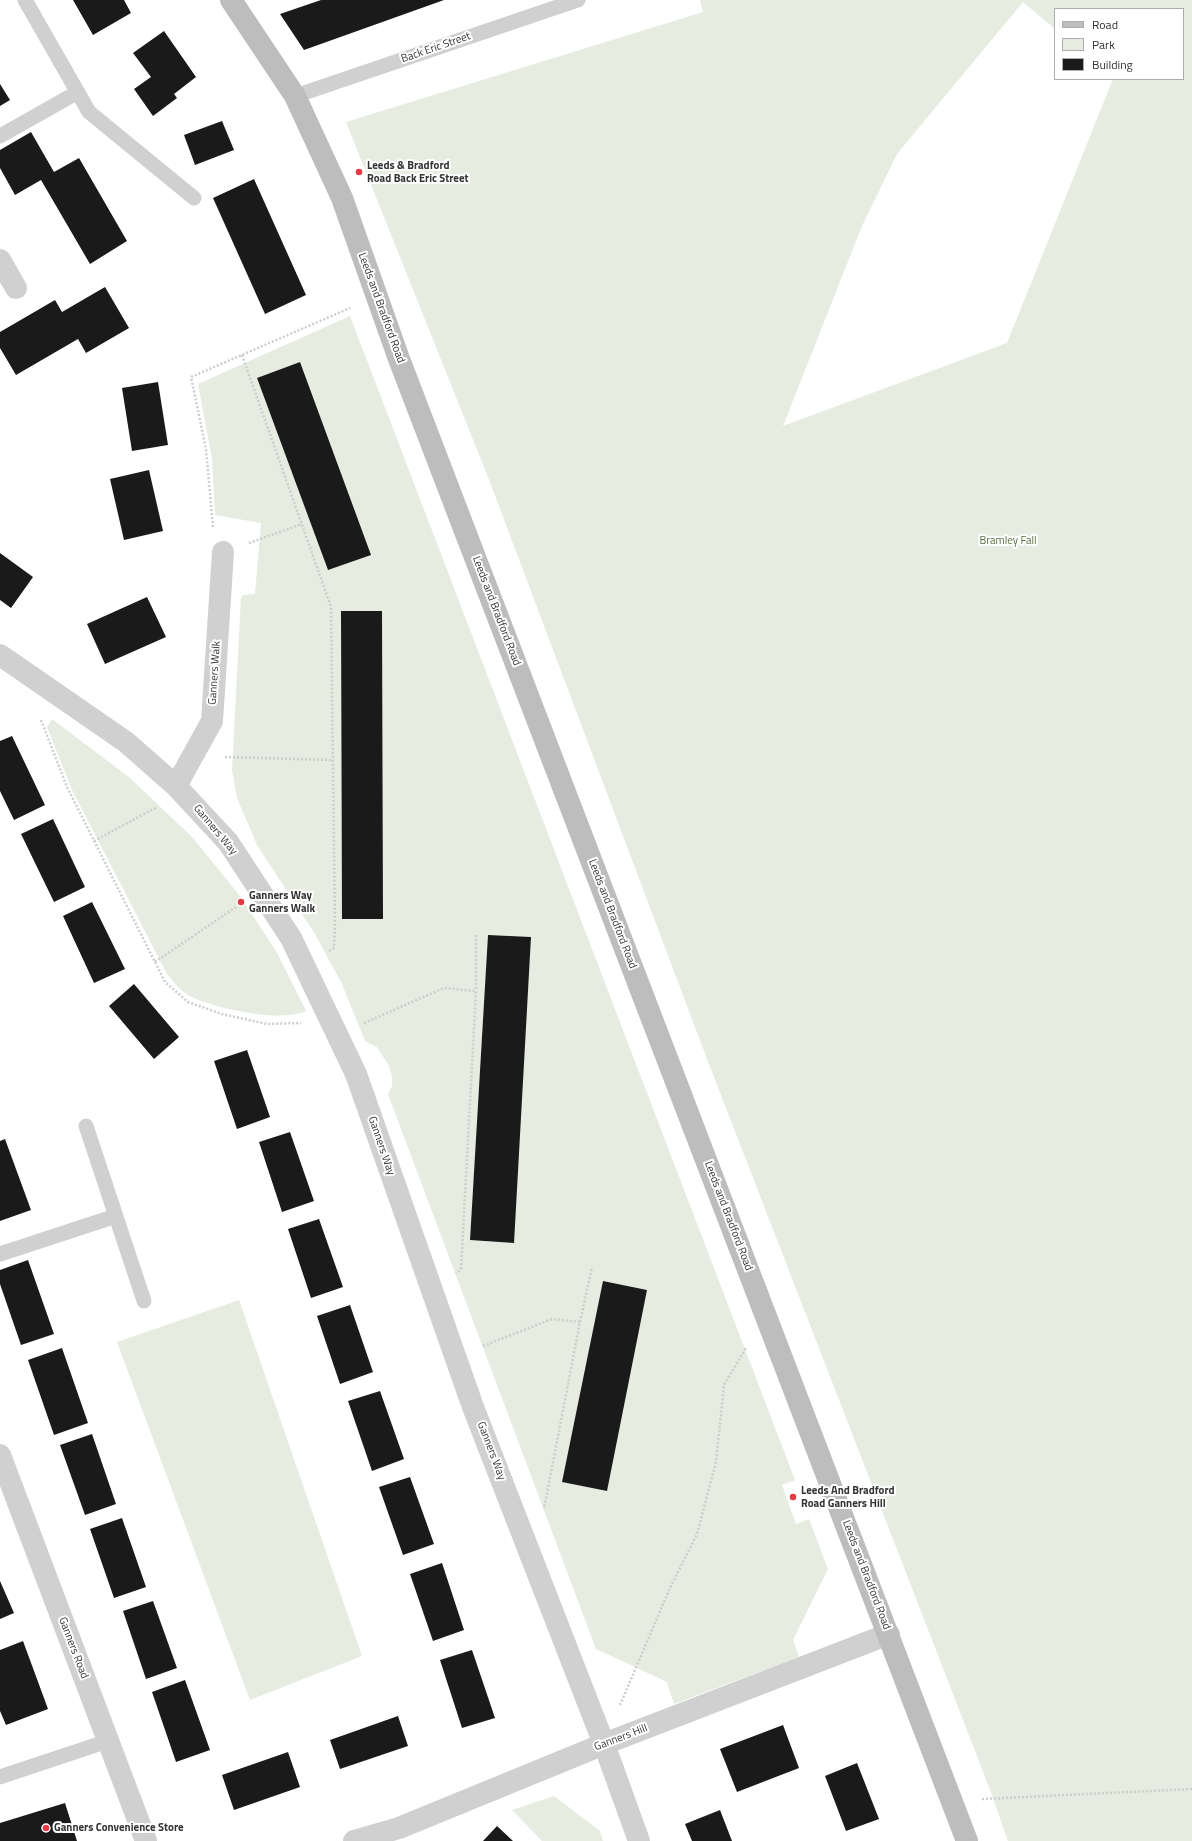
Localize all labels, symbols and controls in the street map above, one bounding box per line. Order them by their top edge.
legend [1054,8,1184,80]
text: Road [1092,15,1118,34]
street label: Back Eric Street [400,30,472,66]
text: Park [1092,35,1115,54]
text: Building [1092,55,1133,74]
place label: Leeds & Bradford Road Back Eric Street [367,159,469,185]
marker: Leeds & Bradford Road Back Eric Street [354,167,364,177]
street label: Leeds and Bradford Road [355,251,407,365]
park label: Bramley Fall [979,534,1037,548]
street label: Leeds and Bradford Road [469,554,523,668]
street label: Ganners Walk [206,641,224,705]
street label: Ganners Way [190,802,240,858]
street label: Leeds and Bradford Road [585,857,639,971]
place label: Ganners Way Ganners Walk [249,889,315,915]
marker: Ganners Way Ganners Walk [236,897,246,907]
street label: Ganners Way [365,1115,397,1177]
street label: Leeds and Bradford Road [701,1159,755,1273]
street label: Ganners Way [474,1420,508,1482]
place label: Leeds And Bradford Road Ganners Hill [801,1484,895,1510]
marker: Leeds And Bradford Road Ganners Hill [788,1492,798,1502]
street label: Leeds and Bradford Road [839,1518,893,1632]
street label: Ganners Road [55,1615,91,1681]
street label: Ganners Hill [593,1722,649,1754]
place label: Ganners Convenience Store [54,1821,184,1835]
marker: Ganners Convenience Store [41,1823,51,1833]

